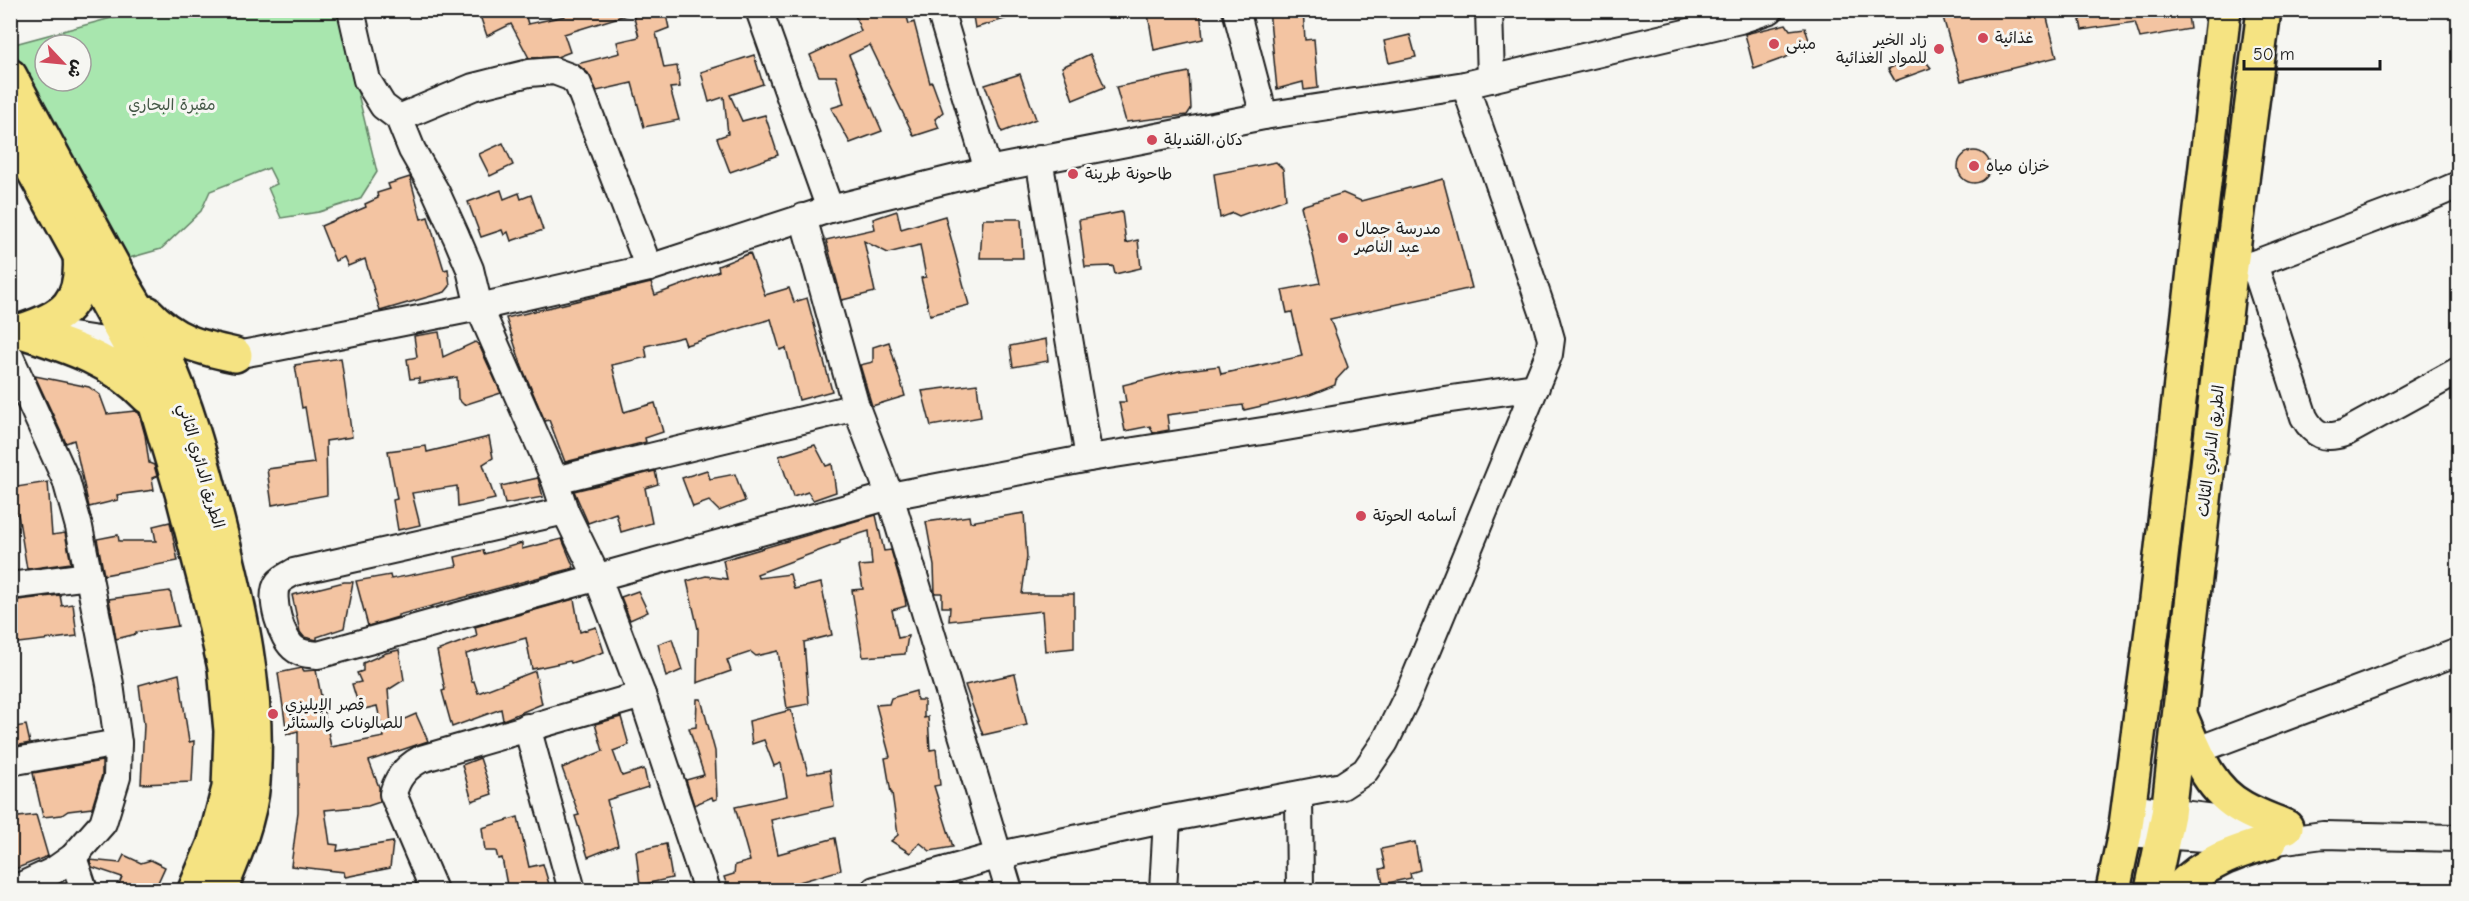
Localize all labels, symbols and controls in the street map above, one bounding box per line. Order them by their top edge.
place label: غذائية [1995,29,2034,47]
place label: زاد الخير للمواد الغذائية [1836,31,1927,68]
marker: غذائية [1976,31,1990,45]
north arrow [33,33,93,93]
scale bar [2244,33,2380,71]
place label: مبنى [1786,35,1816,54]
marker: مبنى [1767,37,1781,51]
marker: زاد الخير للمواد الغذائية [1932,42,1946,56]
text: 50 m [2253,44,2295,65]
text: ش [64,57,88,81]
park label: مقبرة البحاري [128,96,216,116]
place label: دكان القنديلة [1164,131,1243,149]
marker: دكان القنديلة [1145,133,1159,147]
place label: خزان مياه [1986,157,2050,175]
marker: خزان مياه [1967,159,1981,173]
place label: طاحونة طرينة [1085,165,1172,184]
marker: طاحونة طرينة [1066,167,1080,181]
place label: مدرسة جمال عبد الناصر [1353,220,1441,256]
marker: مدرسة جمال عبد الناصر [1336,231,1350,245]
street label: الطريق الدائري الثالث [2194,384,2230,518]
street label: الطريق الدائري الثاني [170,401,227,532]
place label: أسامه الحوتة [1373,507,1456,526]
marker: أسامه الحوتة [1354,509,1368,523]
place label: قصر الإيليزي للصالونات والستائر [283,696,403,733]
marker: قصر الإيليزي للصالونات والستائر [266,707,280,721]

